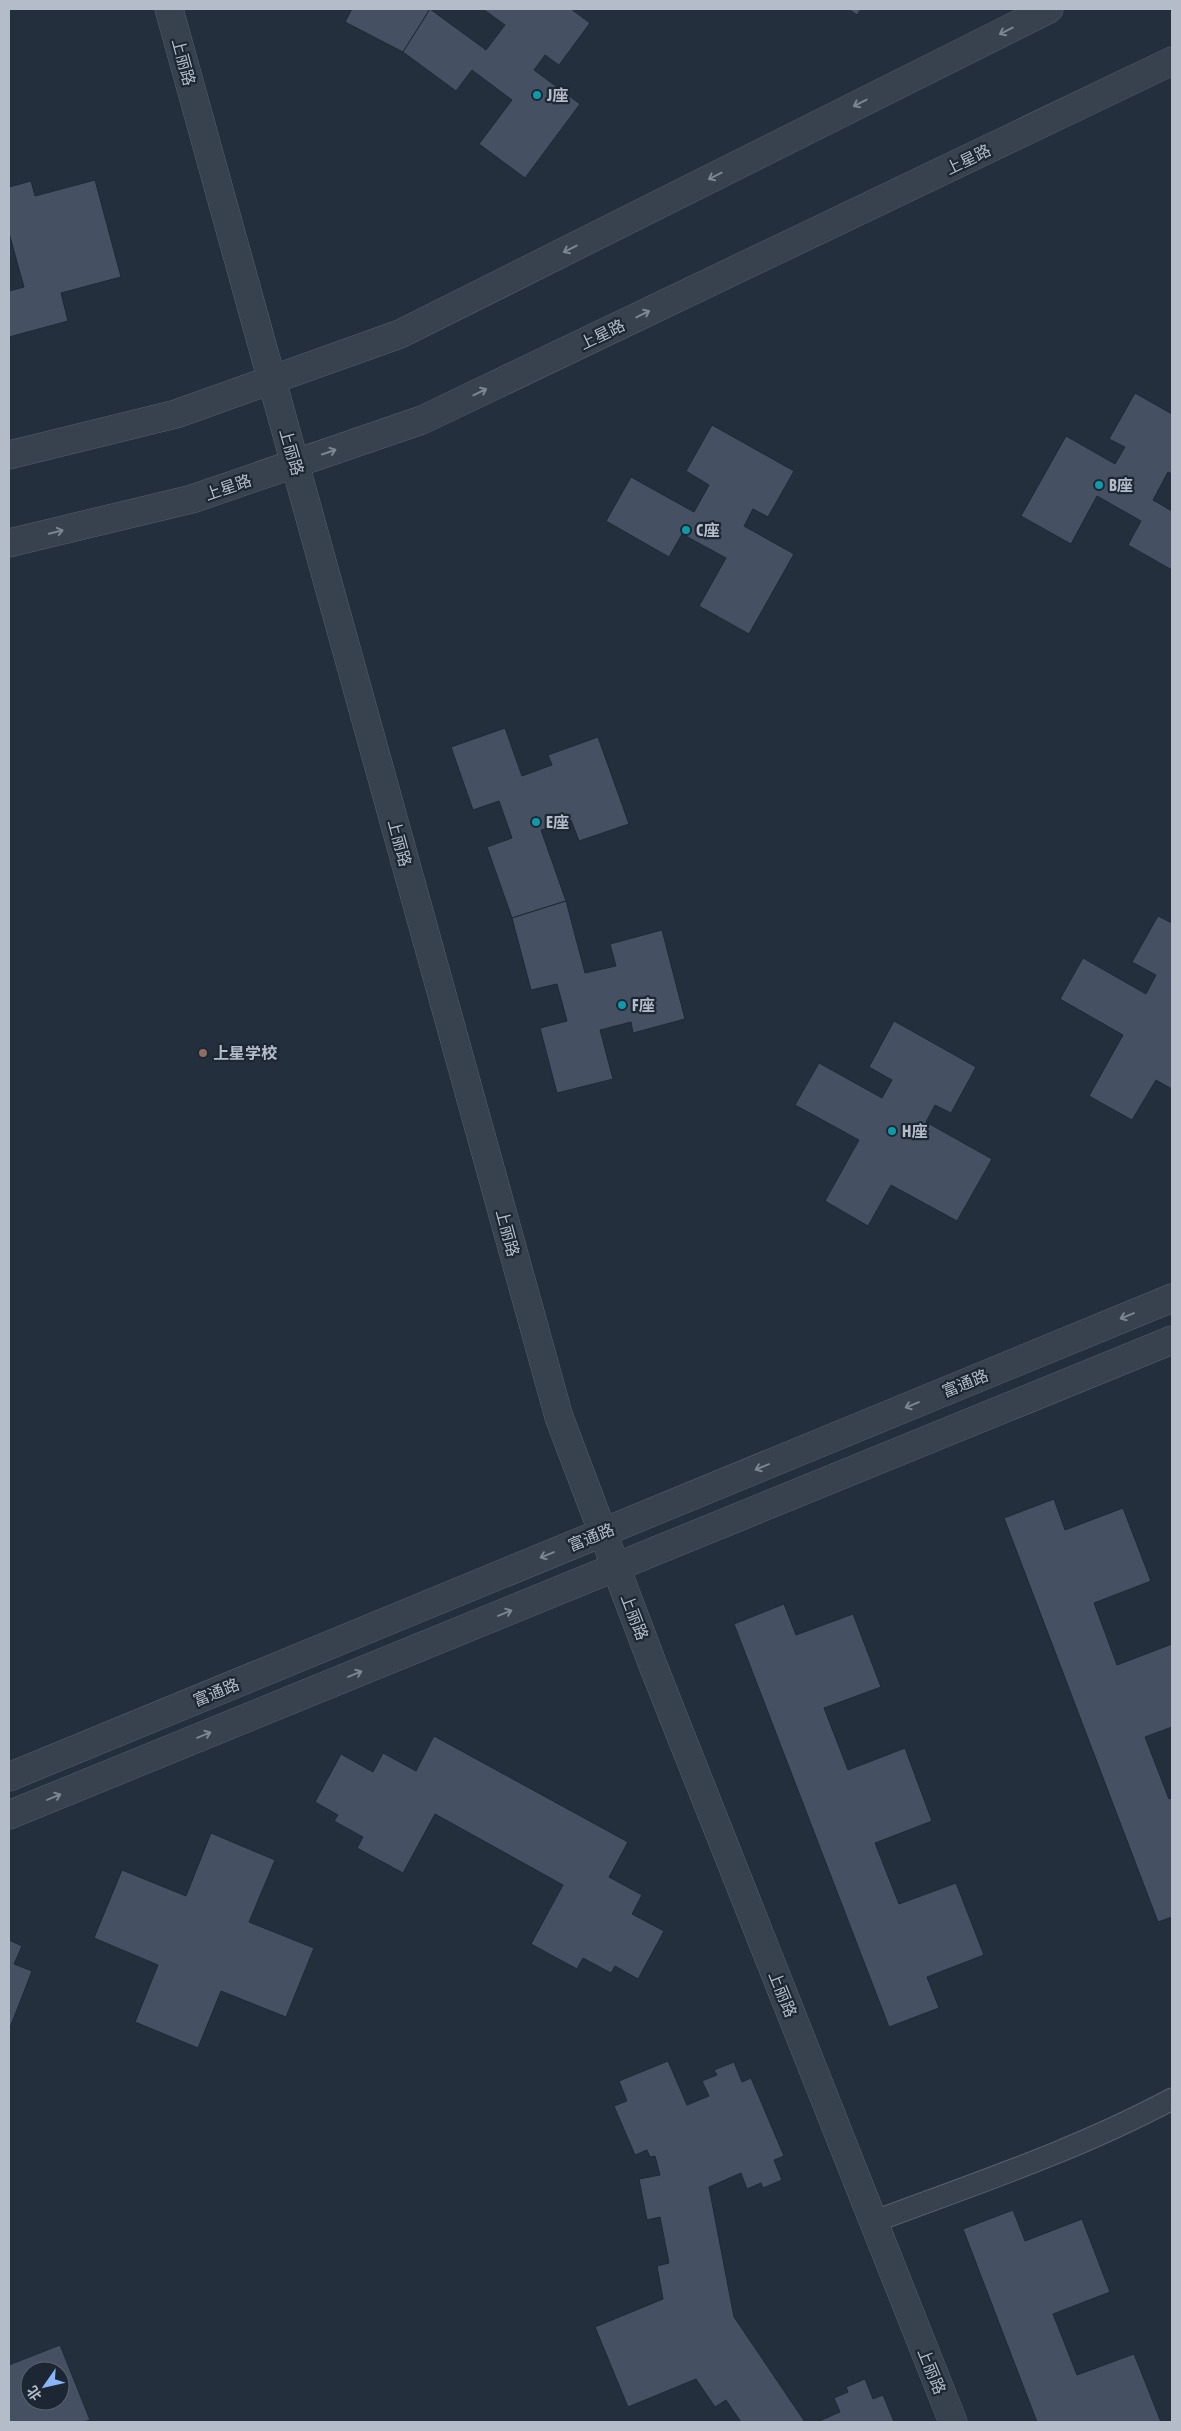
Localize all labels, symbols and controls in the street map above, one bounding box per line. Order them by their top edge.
one-way arrow [999,26,1014,36]
street label: 上丽路 [169,36,199,88]
place label: J座 [546,86,568,104]
marker: J座 [531,89,543,101]
one-way arrow [853,98,868,108]
street label: 上星路 [942,140,994,178]
one-way arrow [708,172,723,181]
one-way arrow [563,245,578,254]
one-way arrow [635,309,650,319]
street label: 上星路 [576,315,628,353]
one-way arrow [472,387,487,396]
street label: 上丽路 [277,426,307,478]
one-way arrow [321,447,337,456]
street label: 上星路 [202,471,254,503]
place label: B座 [1109,476,1133,494]
marker: B座 [1093,479,1105,491]
place label: C座 [696,521,719,539]
marker: C座 [680,524,692,536]
one-way arrow [48,527,64,536]
place label: E座 [546,813,569,831]
marker: E座 [530,816,542,828]
street label: 上丽路 [385,817,415,869]
place label: F座 [632,996,654,1014]
marker: F座 [616,999,628,1011]
place label: 上星学校 [213,1044,278,1062]
marker: 上星学校 [197,1047,209,1059]
place label: H座 [902,1122,927,1140]
marker: H座 [886,1125,898,1137]
street label: 上丽路 [493,1207,523,1259]
one-way arrow [1120,1312,1135,1322]
street label: 富通路 [939,1366,991,1400]
one-way arrow [905,1400,920,1410]
one-way arrow [755,1462,770,1472]
street label: 富通路 [565,1520,617,1554]
one-way arrow [540,1551,555,1561]
street label: 上丽路 [618,1591,652,1643]
one-way arrow [497,1607,512,1617]
one-way arrow [347,1669,362,1678]
street label: 富通路 [190,1675,242,1709]
one-way arrow [196,1730,211,1740]
one-way arrow [46,1792,61,1801]
street label: 上丽路 [766,1968,800,2020]
street label: 上丽路 [915,2345,949,2397]
north arrow [20,2361,70,2411]
text: 北 [24,2383,45,2404]

